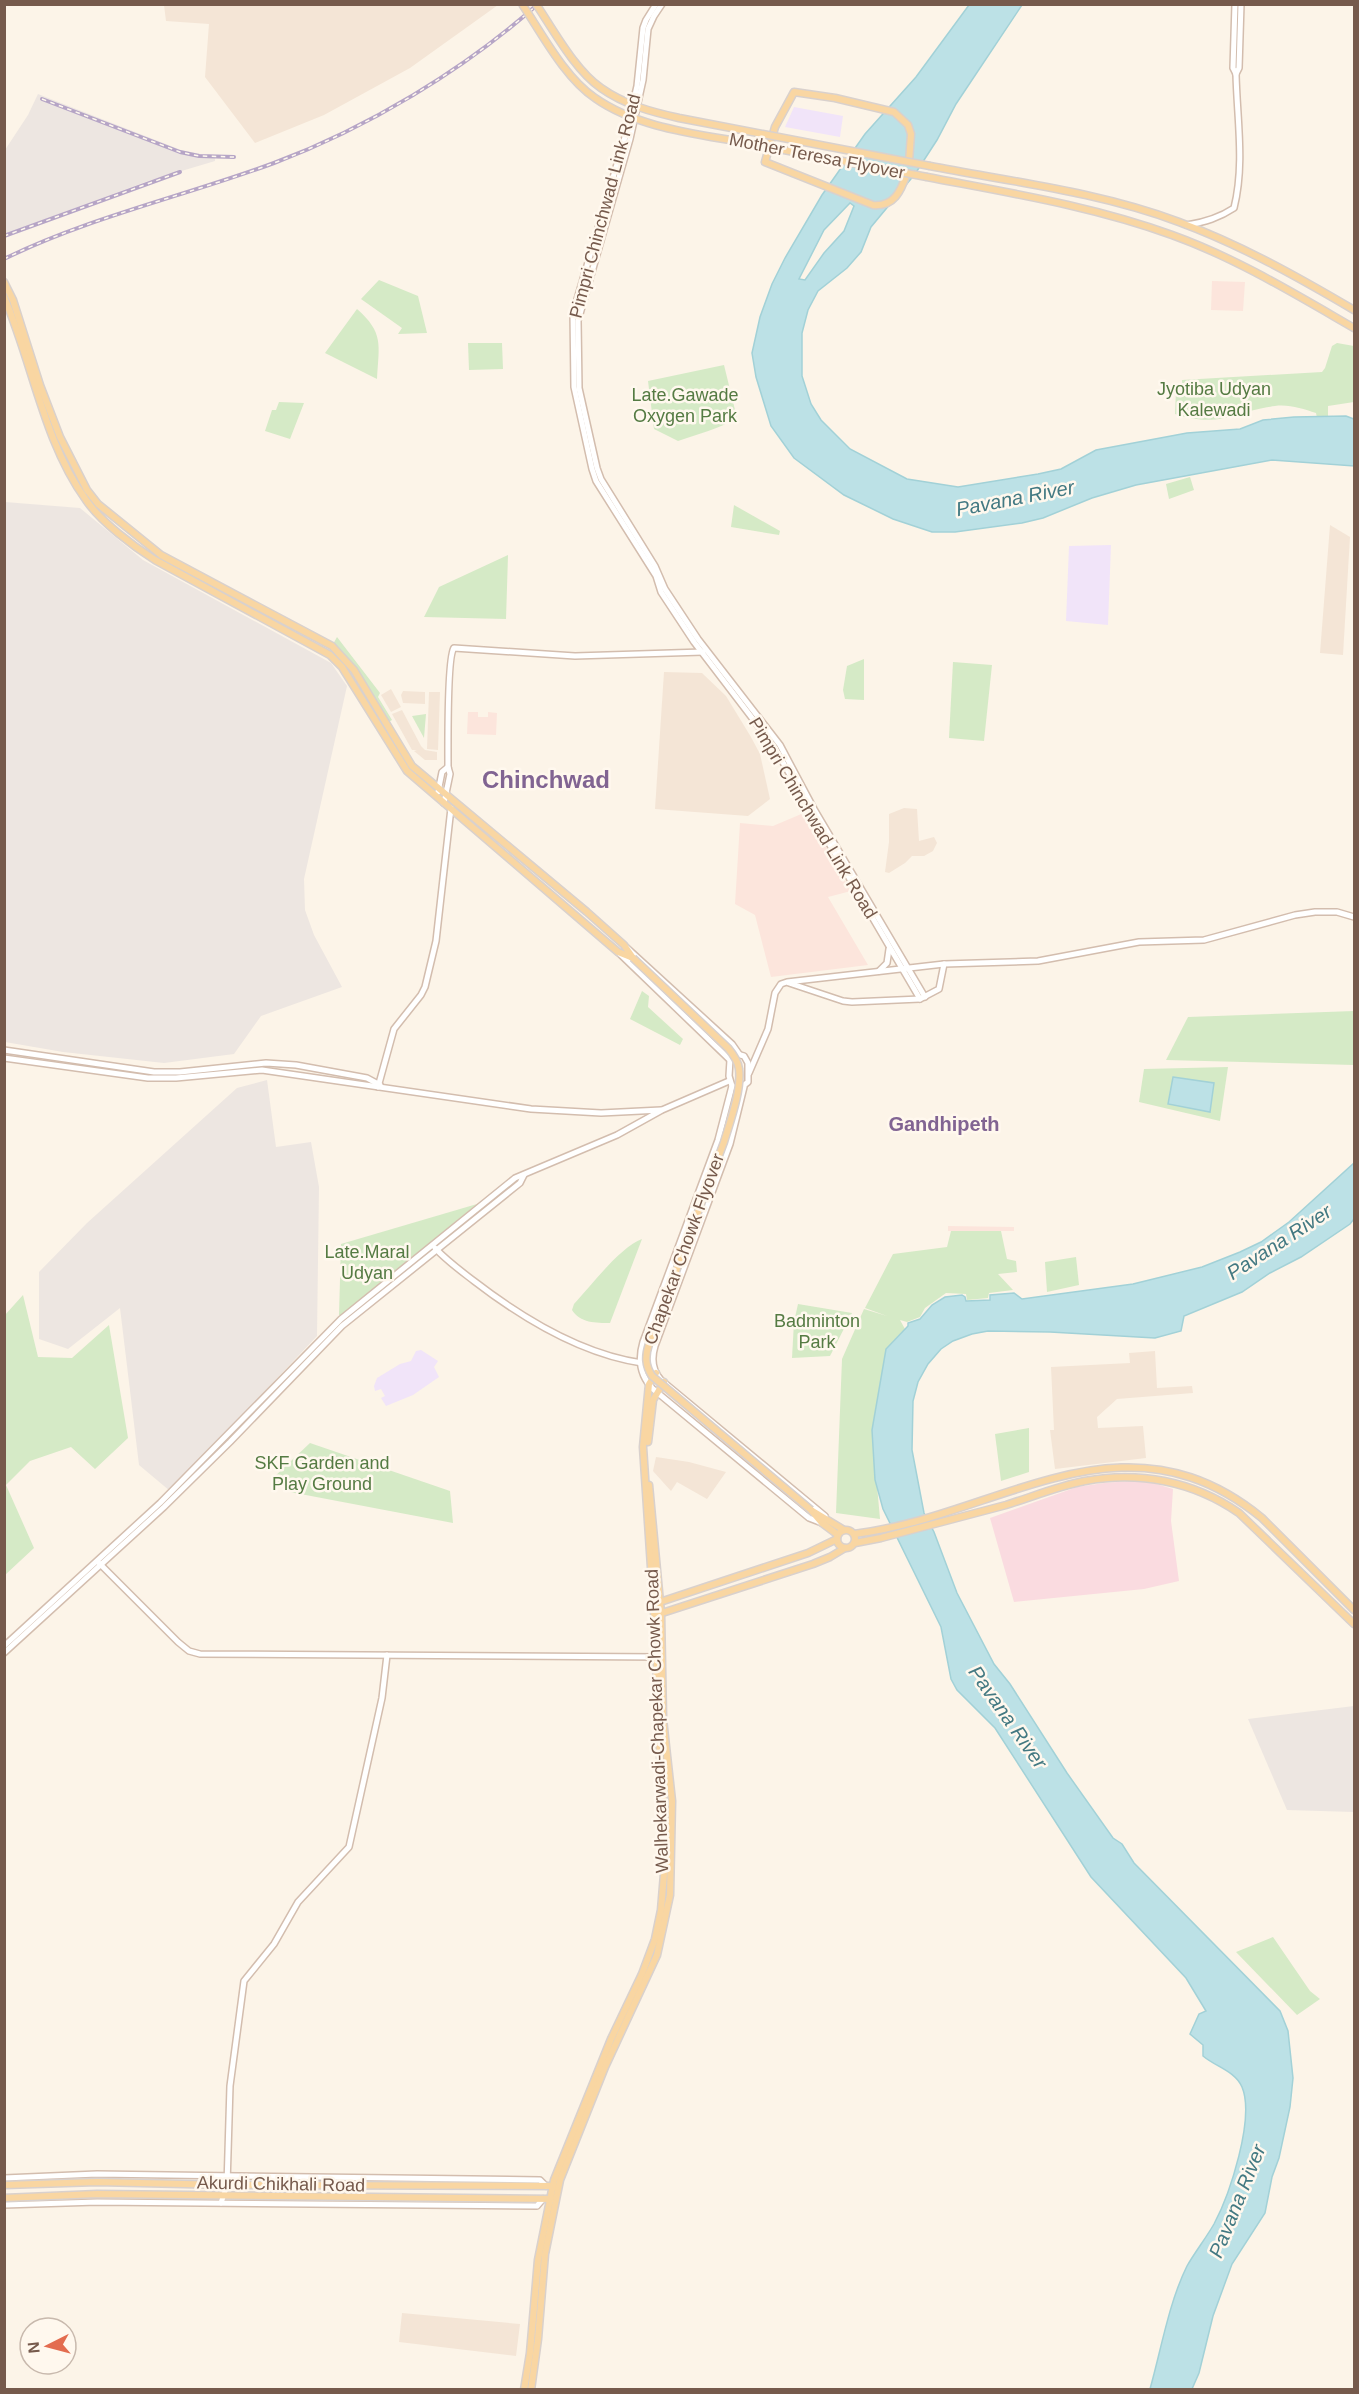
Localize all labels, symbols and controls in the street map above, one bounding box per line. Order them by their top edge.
street label: Pimpri Chinchwad Link Road [565,92,645,320]
street label: Mother Teresa Flyover [727,129,907,183]
park label: Jyotiba Udyan Kalewadi [1157,379,1271,420]
park label: Late.Gawade Oxygen Park [631,385,739,426]
water label: Pavana River [954,475,1077,520]
street label: Pimpri Chinchwad Link Road [745,714,881,922]
district label: Chinchwad [482,766,610,793]
district label: Gandhipeth [888,1113,1000,1135]
street label: Chapekar Chowk Flyover [640,1151,728,1347]
water label: Pavana River [1223,1199,1336,1284]
park label: Late.Maral Udyan [324,1242,410,1283]
park label: Badminton Park [774,1311,860,1352]
park label: SKF Garden and Play Ground [254,1453,390,1494]
street label: Walhekarwadi-Chapekar Chowk Road [642,1569,672,1873]
water label: Pavana River [965,1662,1052,1774]
water label: Pavana River [1204,2140,1270,2261]
street label: Akurdi Chikhali Road [197,2173,365,2195]
north arrow [18,2316,78,2376]
text: N [25,2341,43,2354]

